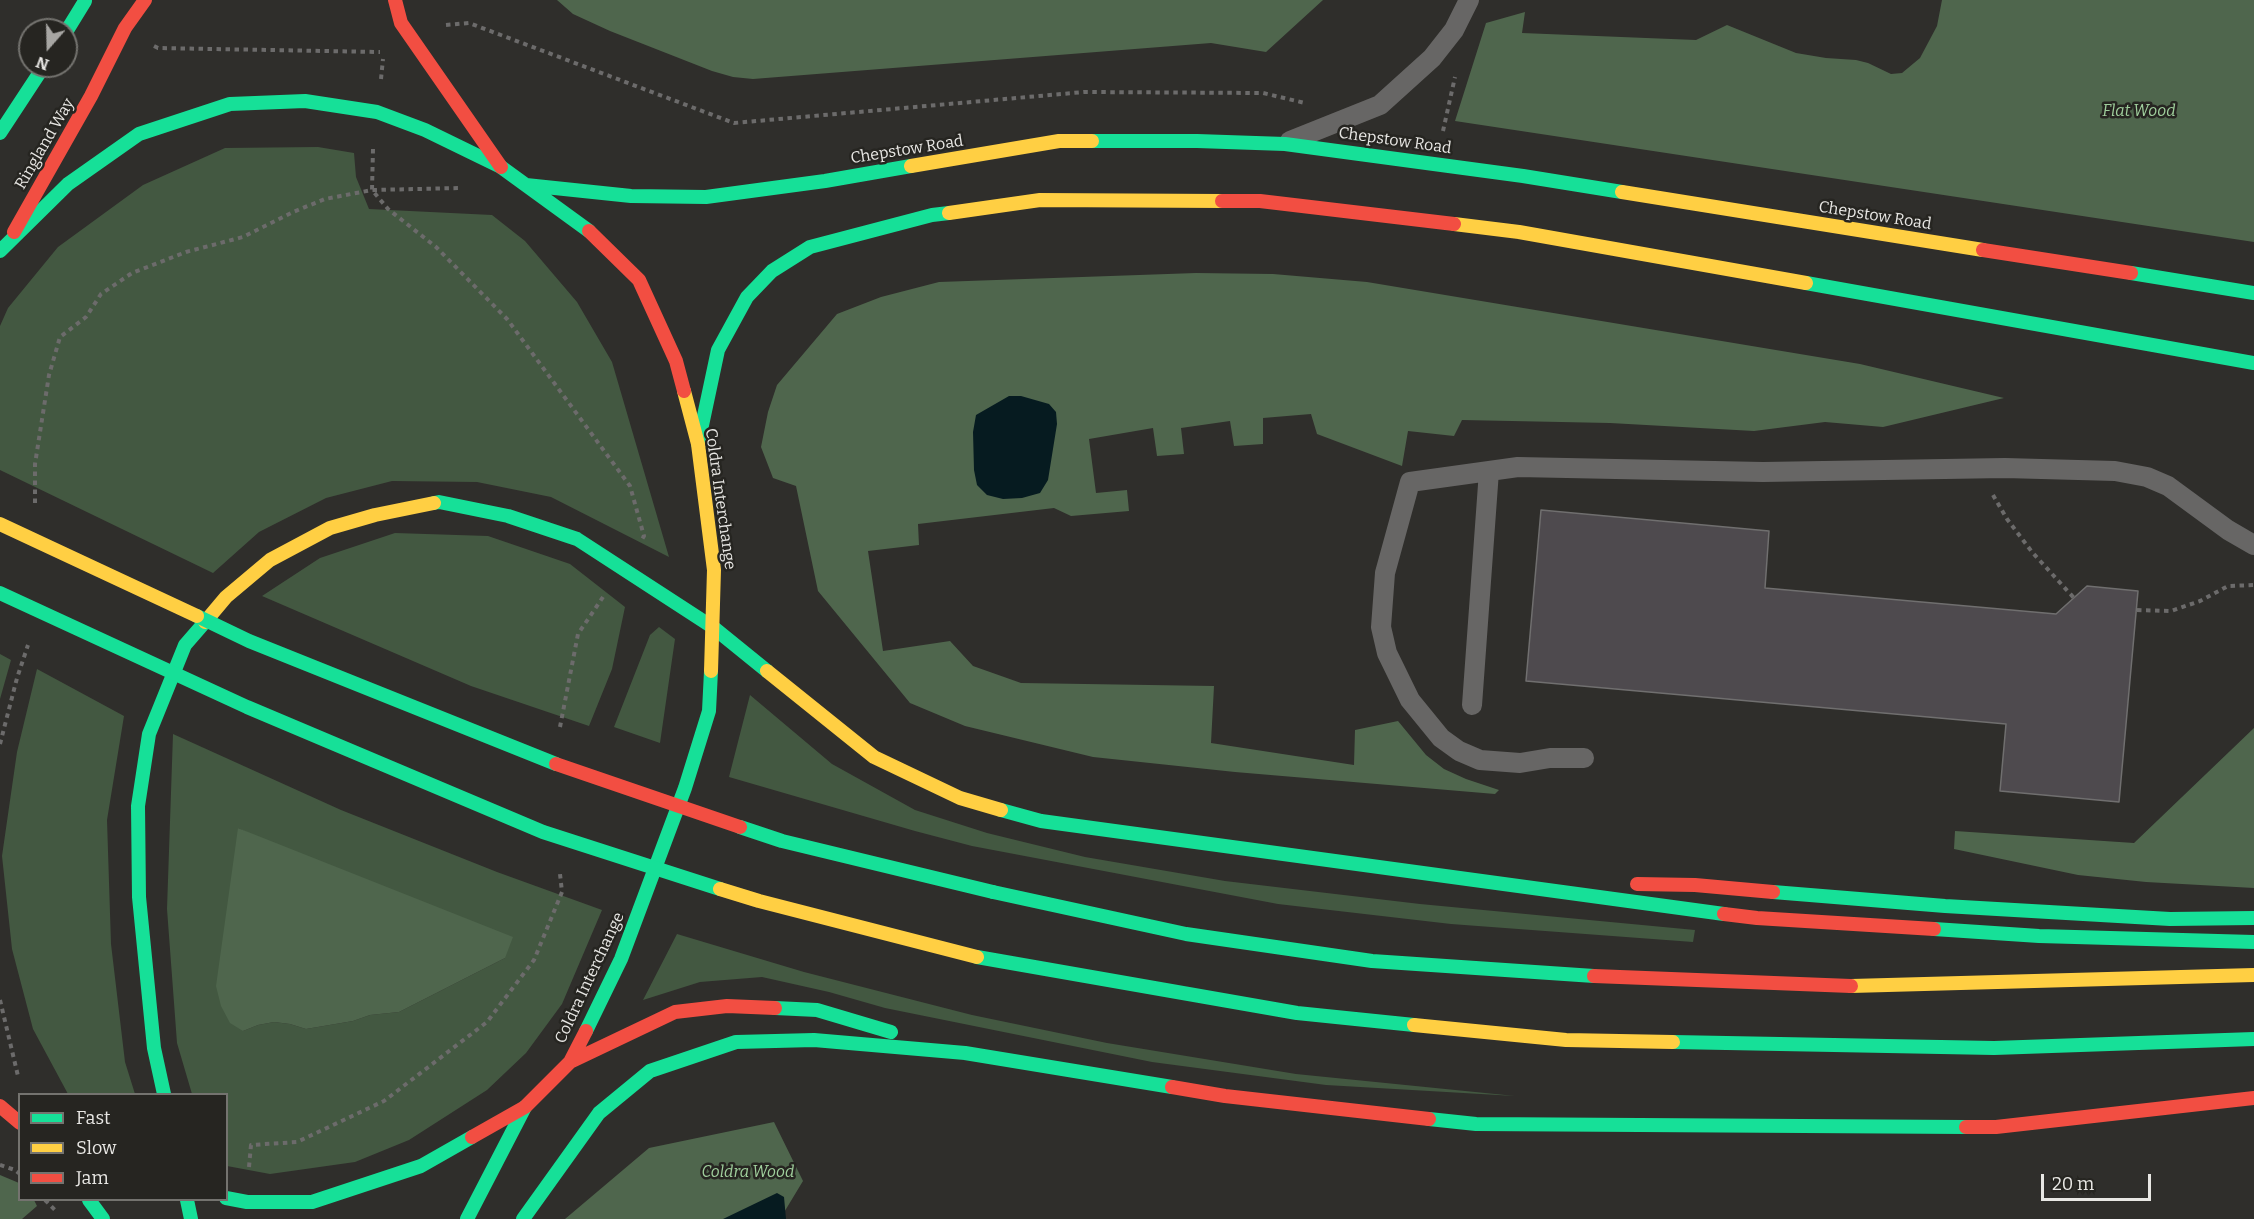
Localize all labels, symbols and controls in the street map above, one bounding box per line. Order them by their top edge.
north arrow [18,18,78,78]
text: N [33,52,51,75]
street label: Ringland Way [11,95,79,193]
park label: Flat Wood [2102,102,2176,122]
street label: Chepstow Road [1337,124,1453,158]
street label: Chepstow Road [849,132,965,168]
street label: Chepstow Road [1817,198,1933,234]
street label: Coldra Interchange [701,427,739,571]
street label: Coldra Interchange [551,909,629,1047]
legend [18,1093,228,1201]
text: Fast [76,1107,111,1129]
text: Slow [76,1137,116,1159]
scale bar [2044,1162,2154,1200]
park label: Coldra Wood [702,1163,794,1183]
text: Jam [76,1167,109,1189]
text: 20 m [2052,1173,2094,1195]

